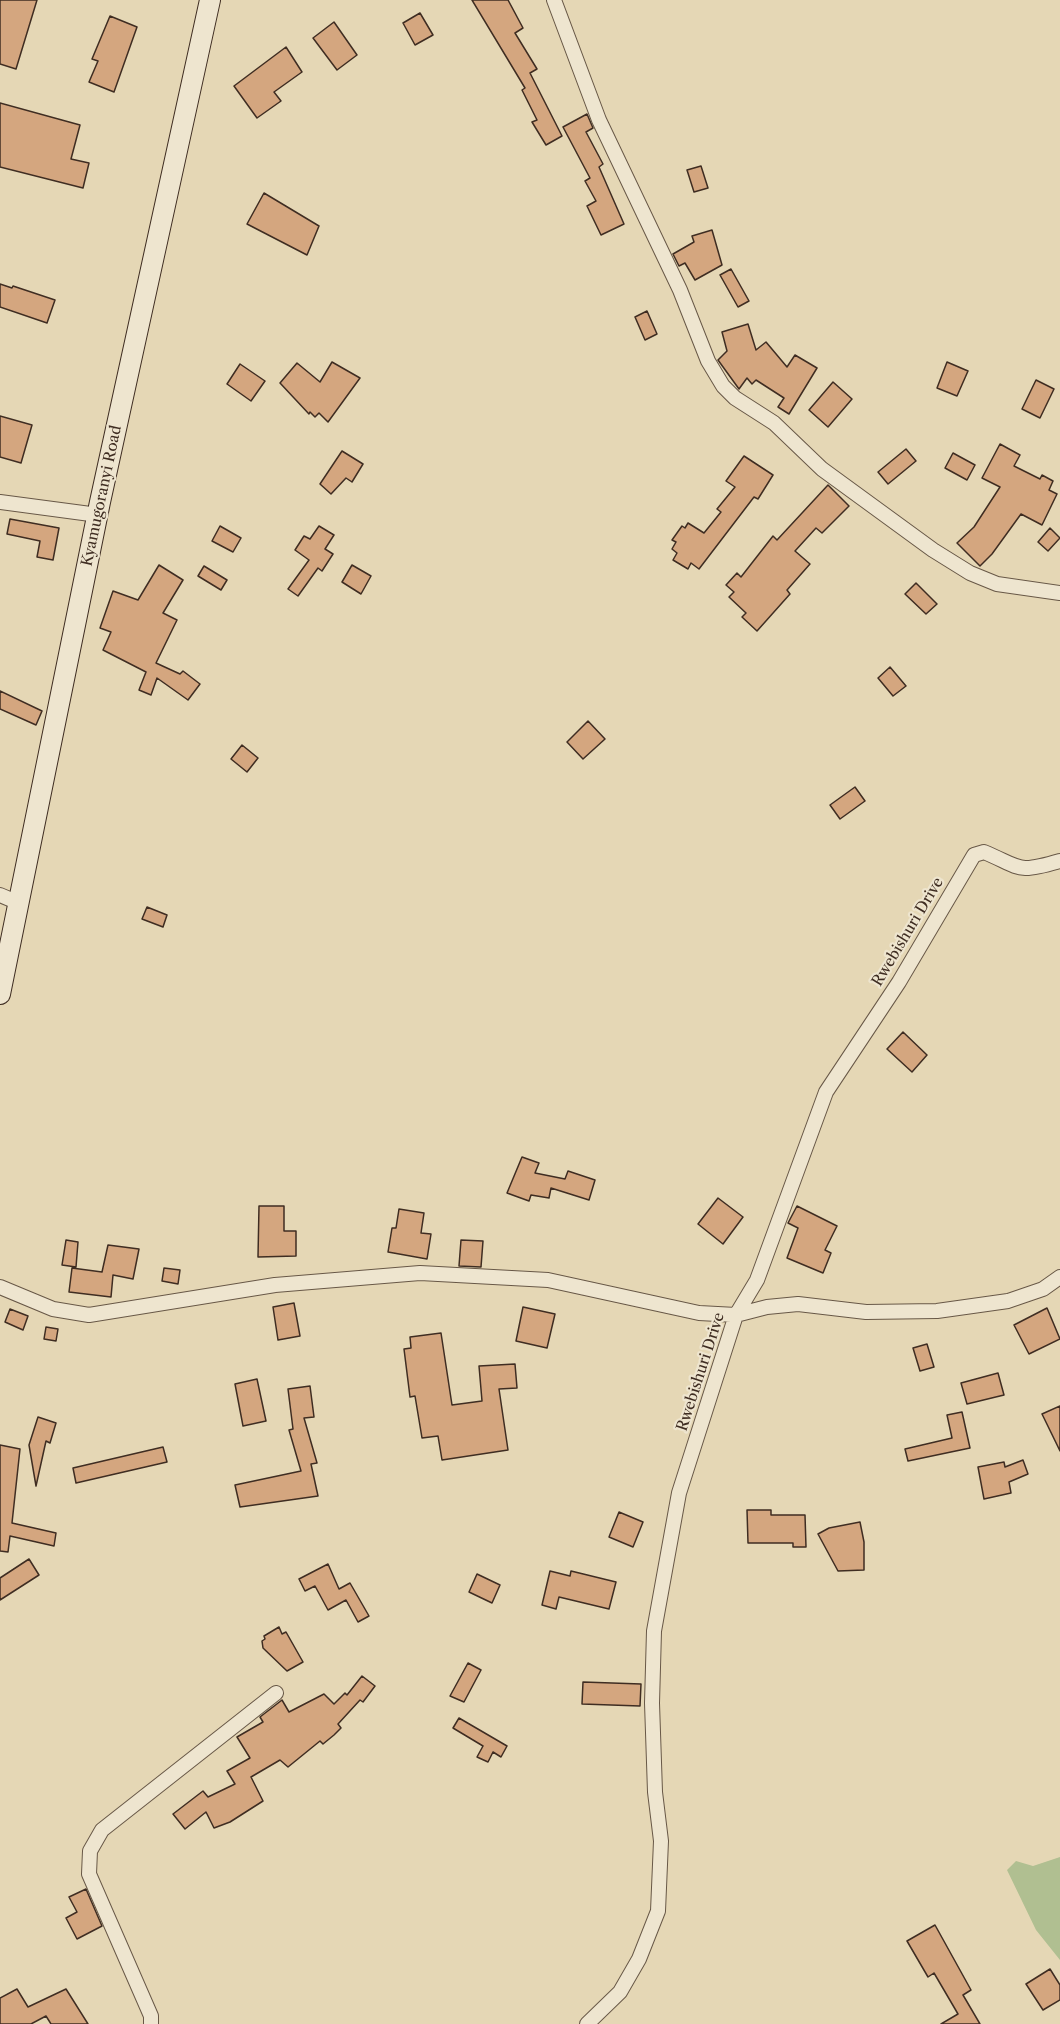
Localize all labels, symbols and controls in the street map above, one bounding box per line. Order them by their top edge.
street label: Kyamugoranyi Road [78,424,126,568]
street label: Rwebishuri Drive [868,874,948,990]
street label: Rwebishuri Drive [673,1310,729,1434]

